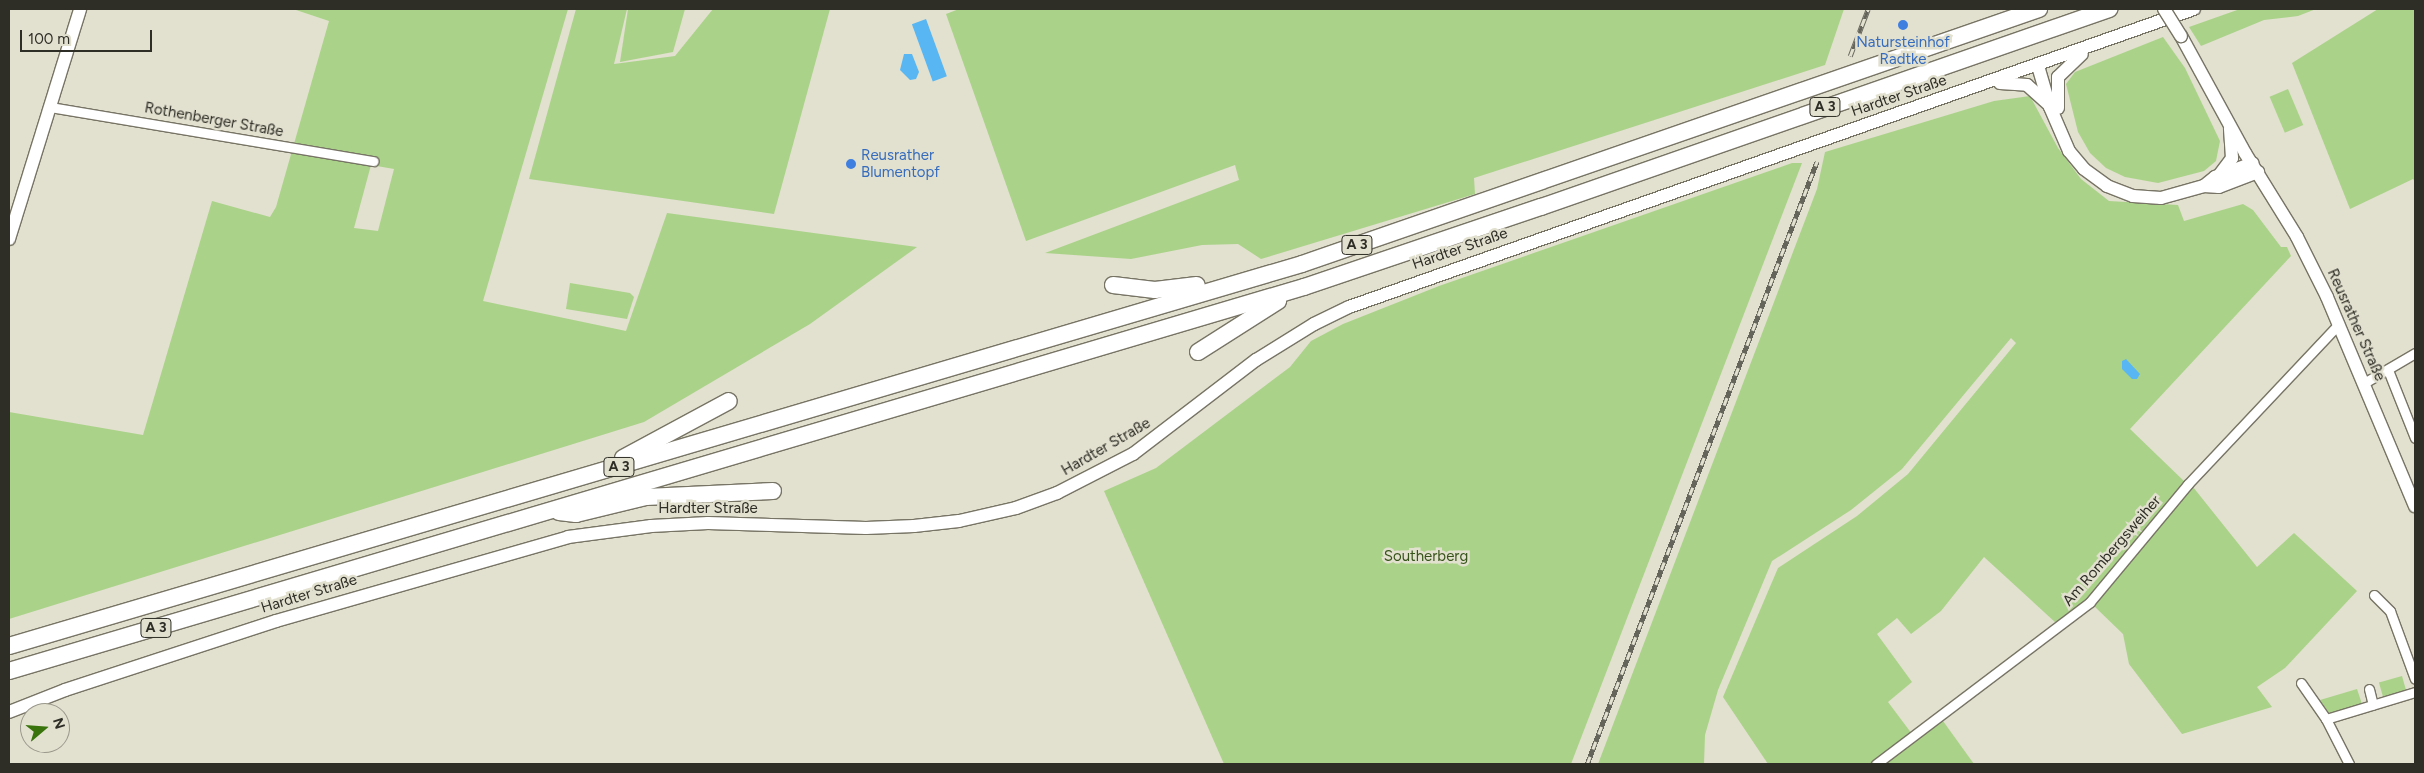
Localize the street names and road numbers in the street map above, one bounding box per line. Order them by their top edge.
street label: Hardter Straße [1849,71,1949,121]
road number: A 3 [1809,95,1841,118]
street label: Rothenberger Straße [143,99,285,141]
street label: Hardter Straße [1410,224,1510,274]
road number: A 3 [1341,234,1373,256]
street label: Reusrather Straße [2323,266,2389,384]
street label: Hardter Straße [1058,414,1154,480]
road number: A 3 [603,456,635,478]
street label: Am Rombergsweiher [2059,492,2165,610]
street label: Hardter Straße [658,500,758,518]
street label: Hardter Straße [259,571,359,617]
road number: A 3 [140,616,172,640]

